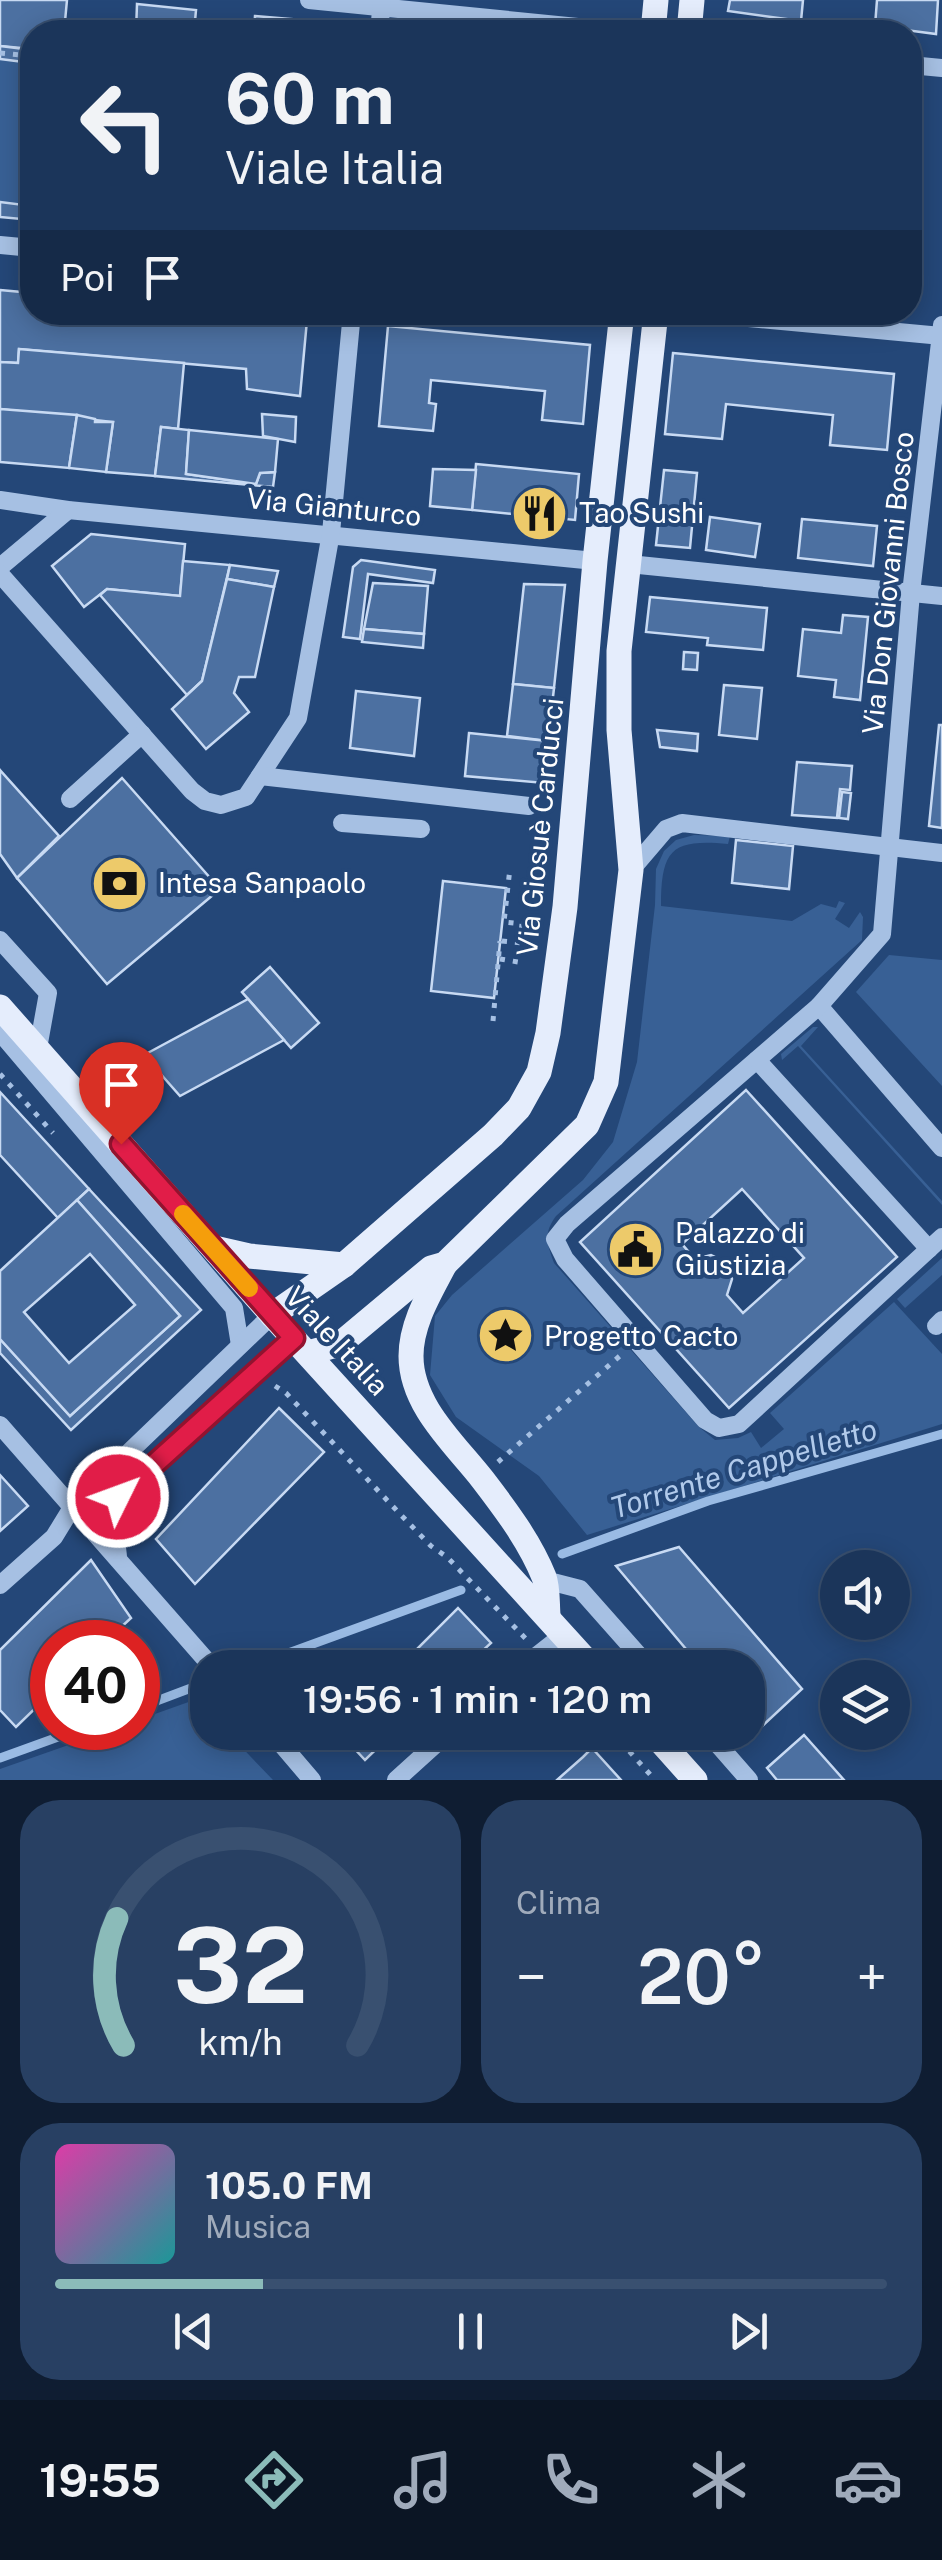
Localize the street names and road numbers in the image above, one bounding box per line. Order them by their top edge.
street label: Via Don Giovanni Bosco [855,430,920,736]
street label: Via Gianturco [245,481,423,532]
street label: Via Giosuè Carducci [510,696,569,958]
street label: Viale Italia [279,1280,396,1402]

